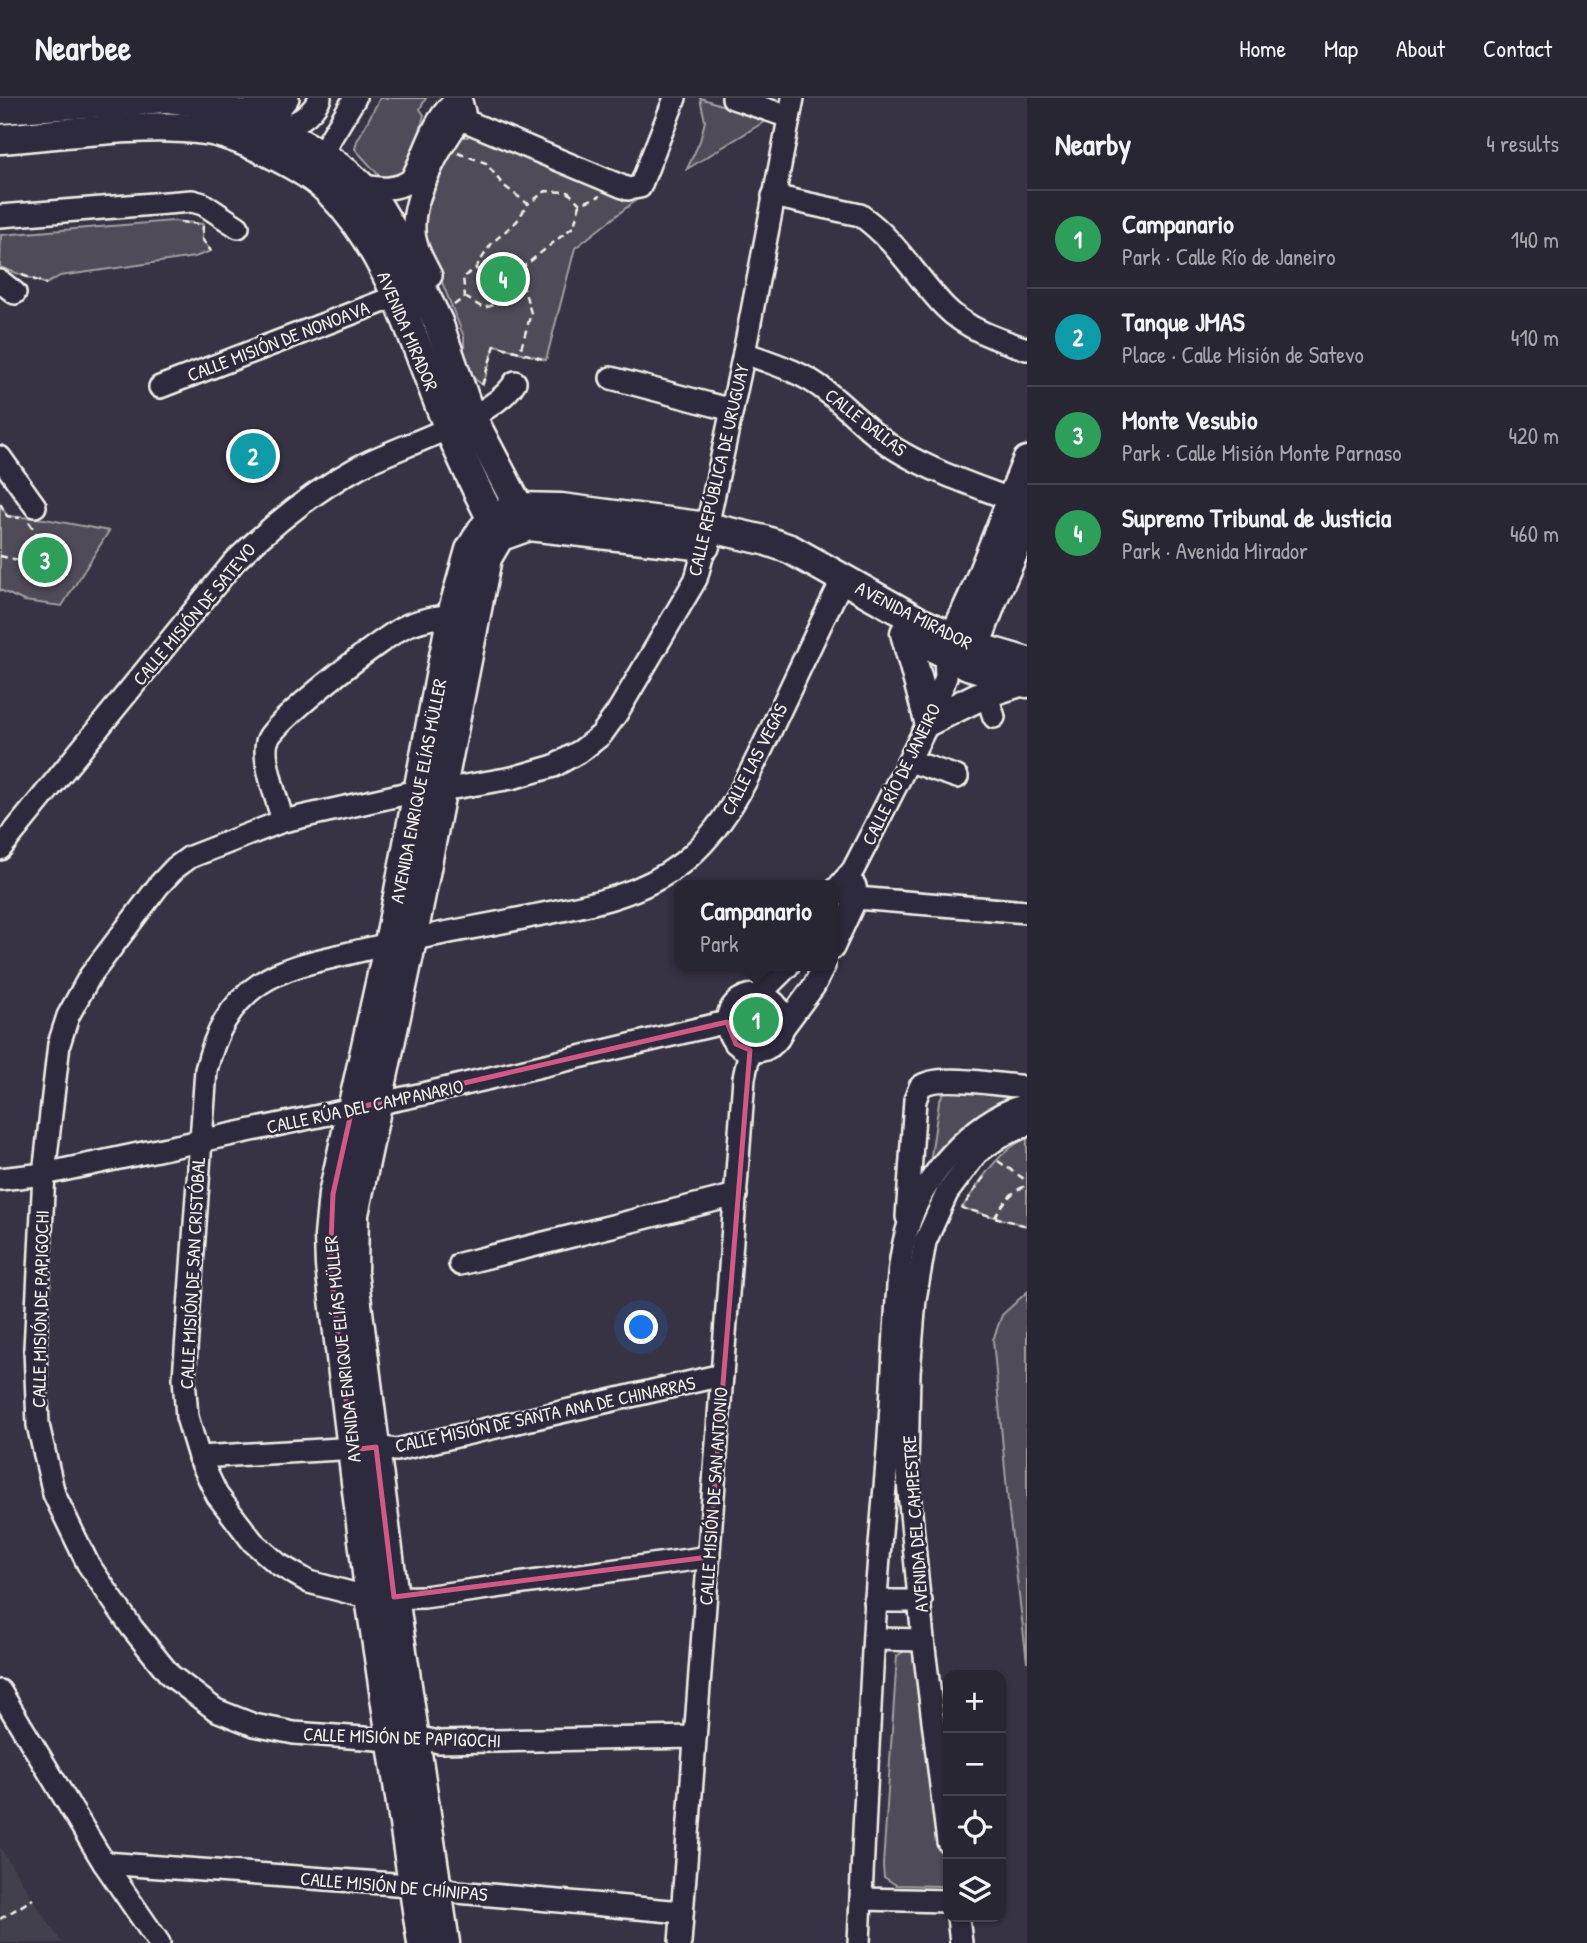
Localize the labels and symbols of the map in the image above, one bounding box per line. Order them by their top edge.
pin: 4 [480,253,526,305]
street label: AVENIDA MIRADOR [371,267,445,395]
street label: CALLE MISIÓN DE NONOAVA [183,294,373,388]
street label: CALLE REPÚBLICA DE URUGUAY [681,361,755,579]
street label: CALLE DALLAS [820,382,912,462]
pin: 2 [230,430,276,482]
pin: 3 [22,534,68,586]
street label: CALLE MISIÓN DE SATEVO [127,537,261,691]
street label: AVENIDA MIRADOR [851,574,977,656]
street label: AVENIDA ENRIQUE ELÍAS MÜLLER [383,676,453,905]
street label: CALLE LAS VEGAS [715,698,793,819]
street label: CALLE RÍO DE JANEIRO [855,699,947,849]
pin: 1 [733,994,779,1046]
street label: CALLE RÚA DEL CAMPANARIO [264,1072,466,1140]
street label: CALLE MISIÓN DE SAN CRISTÓBAL [173,1156,211,1390]
street label: CALLE MISIÓN DE PAPIGOCHI [25,1210,55,1408]
street label: AVENIDA ENRIQUE ELÍAS MÜLLER [317,1234,367,1464]
your location [624,1310,658,1344]
street label: CALLE MISIÓN DE SANTA ANA DE CHINARRAS [393,1369,698,1459]
street label: CALLE MISIÓN DE SAN ANTONIO [692,1386,734,1606]
street label: AVENIDA DEL CAMPESTRE [896,1434,934,1614]
street label: CALLE MISIÓN DE PAPIGOCHI [303,1721,501,1753]
street label: CALLE MISIÓN DE CHÍNIPAS [299,1865,489,1907]

